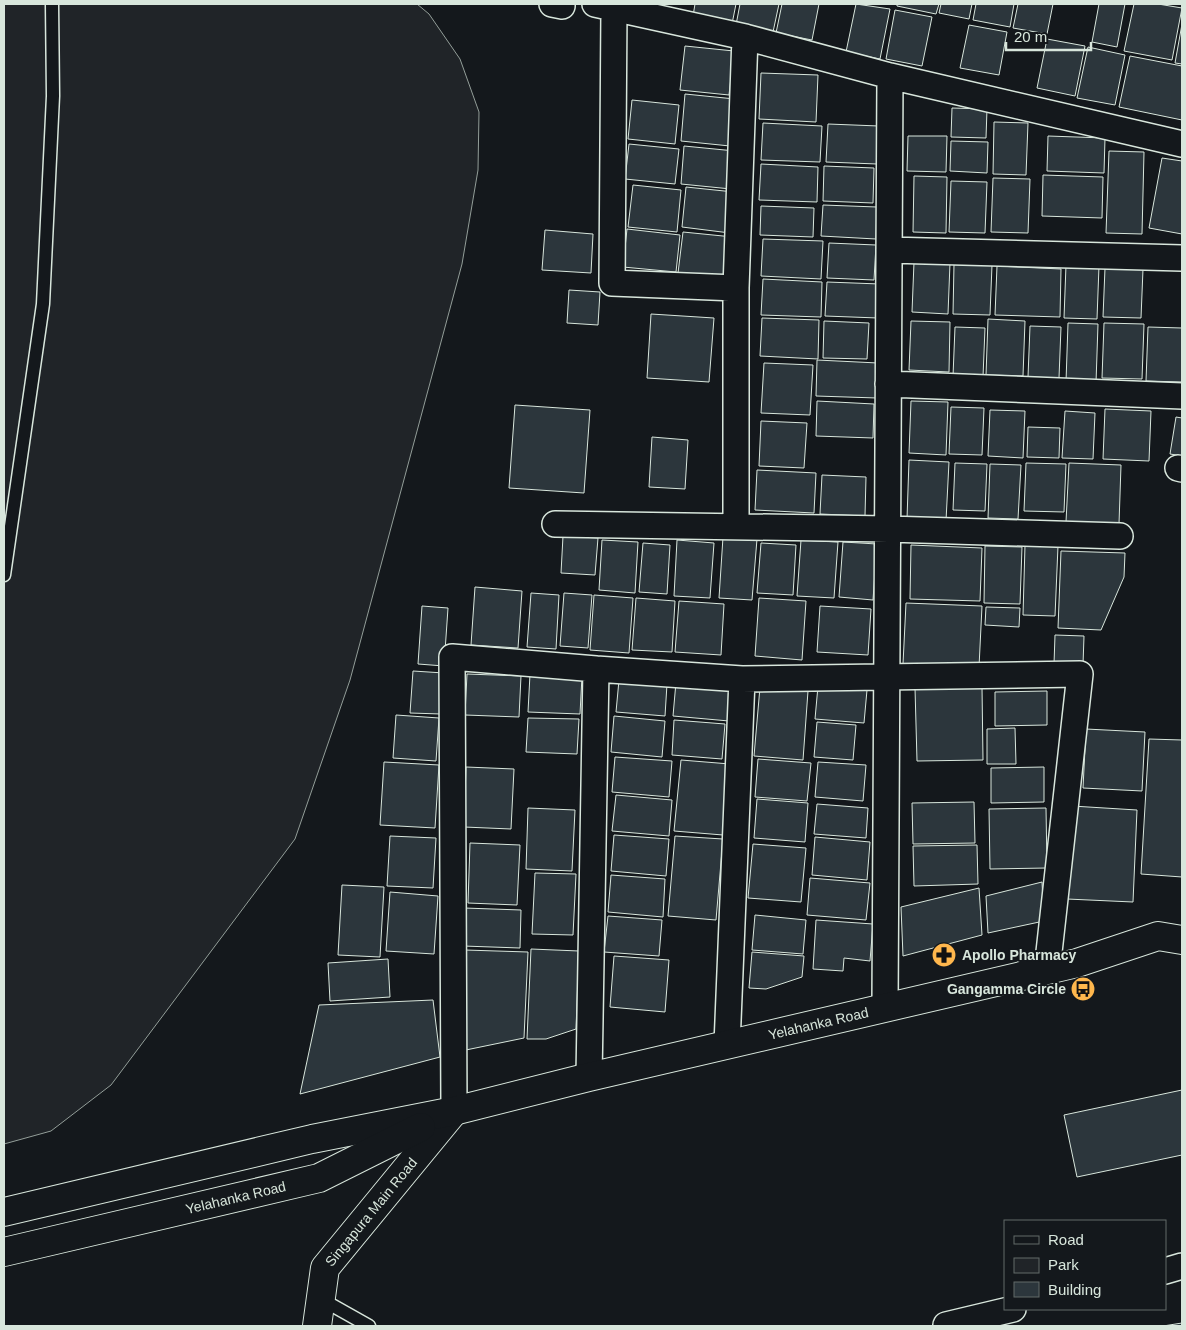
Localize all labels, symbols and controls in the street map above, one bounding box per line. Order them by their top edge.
scale bar [1006,20,1091,52]
text: 20 m [1014,28,1047,45]
pharmacy icon: Apollo Pharmacy [931,942,957,968]
place label: Apollo Pharmacy [962,947,1077,963]
bus stop icon: Gangamma Circle [1070,976,1096,1002]
place label: Gangamma Circle [947,981,1066,997]
street label: Yelahanka Road [767,1004,870,1043]
street label: Singapura Main Road [322,1155,420,1269]
street label: Yelahanka Road [184,1178,287,1217]
legend [1004,1220,1166,1310]
text: Road [1048,1231,1084,1248]
text: Park [1048,1256,1079,1273]
text: Building [1048,1281,1101,1298]

